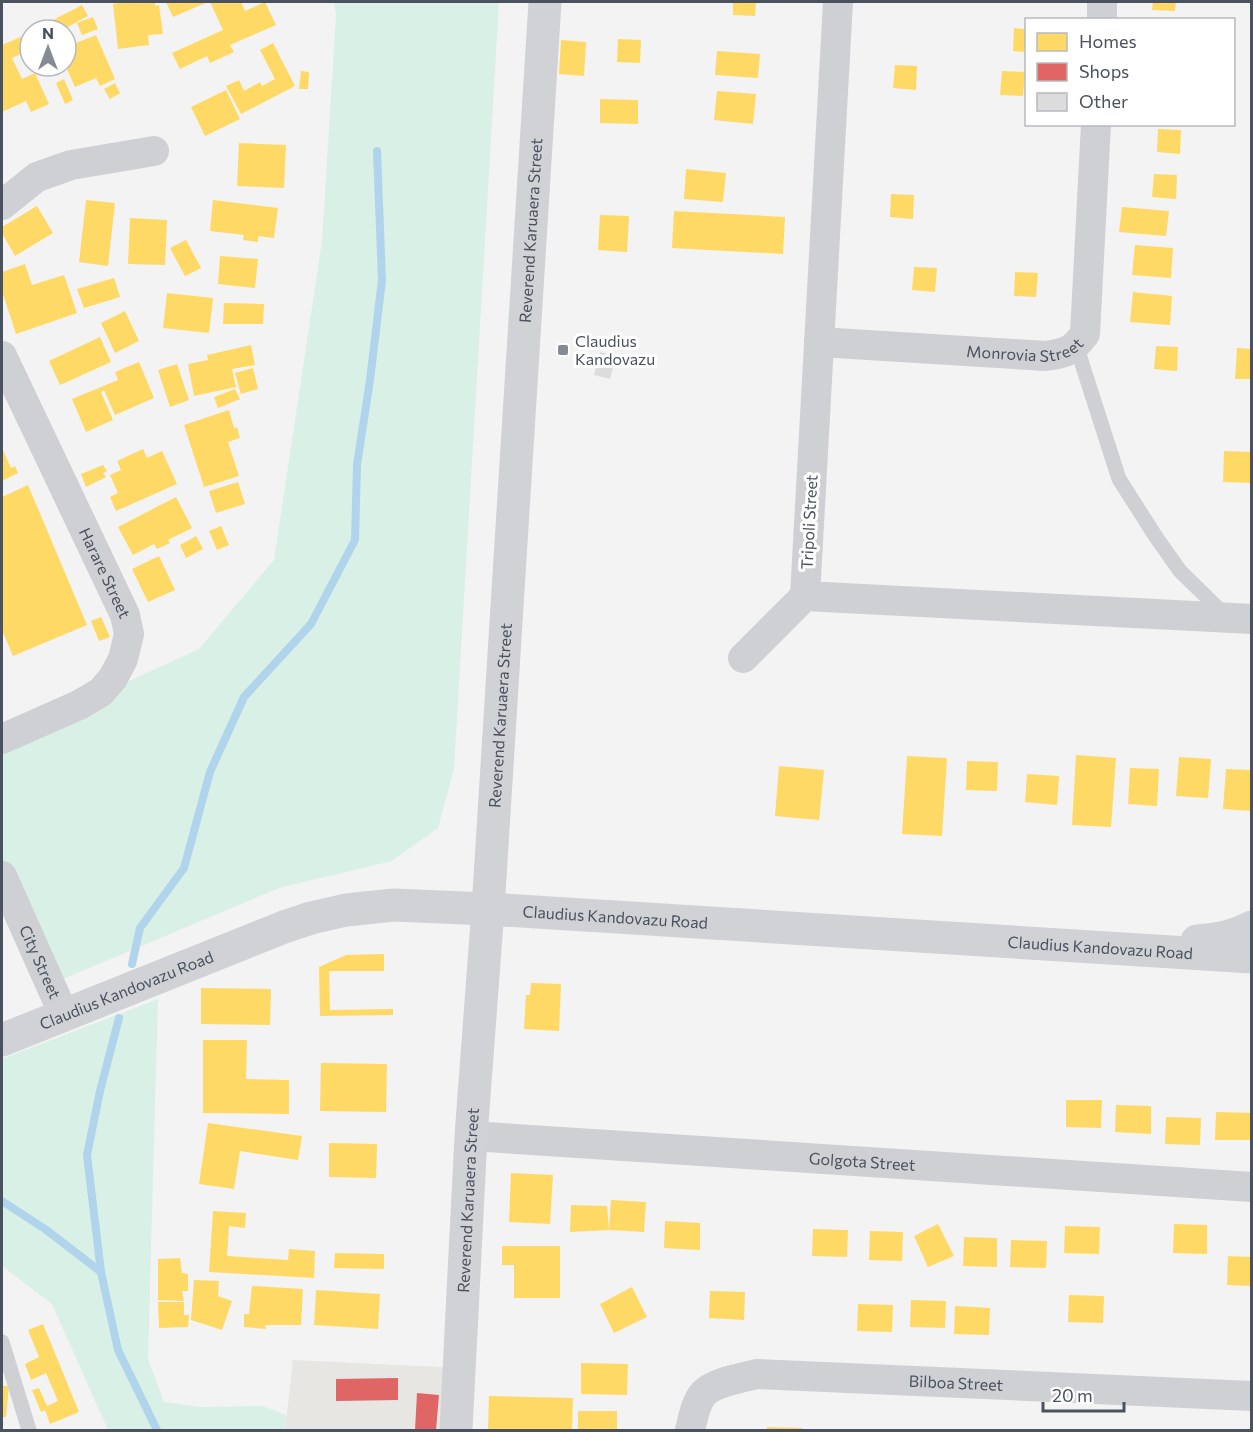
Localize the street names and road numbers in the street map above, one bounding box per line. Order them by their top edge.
street label: Reverend Karuaera Street [515,137,545,323]
street label: Monrovia Street [966,333,1087,365]
street label: Tripoli Street [797,474,820,570]
street label: Harare Street [76,524,135,621]
street label: Reverend Karuaera Street [484,622,515,808]
street label: Claudius Kandovazu Road [522,901,709,932]
street label: City Street [16,922,66,1002]
street label: Claudius Kandovazu Road [1007,932,1194,962]
street label: Claudius Kandovazu Road [36,946,216,1033]
street label: Reverend Karuaera Street [453,1107,482,1293]
street label: Golgota Street [808,1148,916,1174]
street label: Bilboa Street [908,1371,1004,1394]

